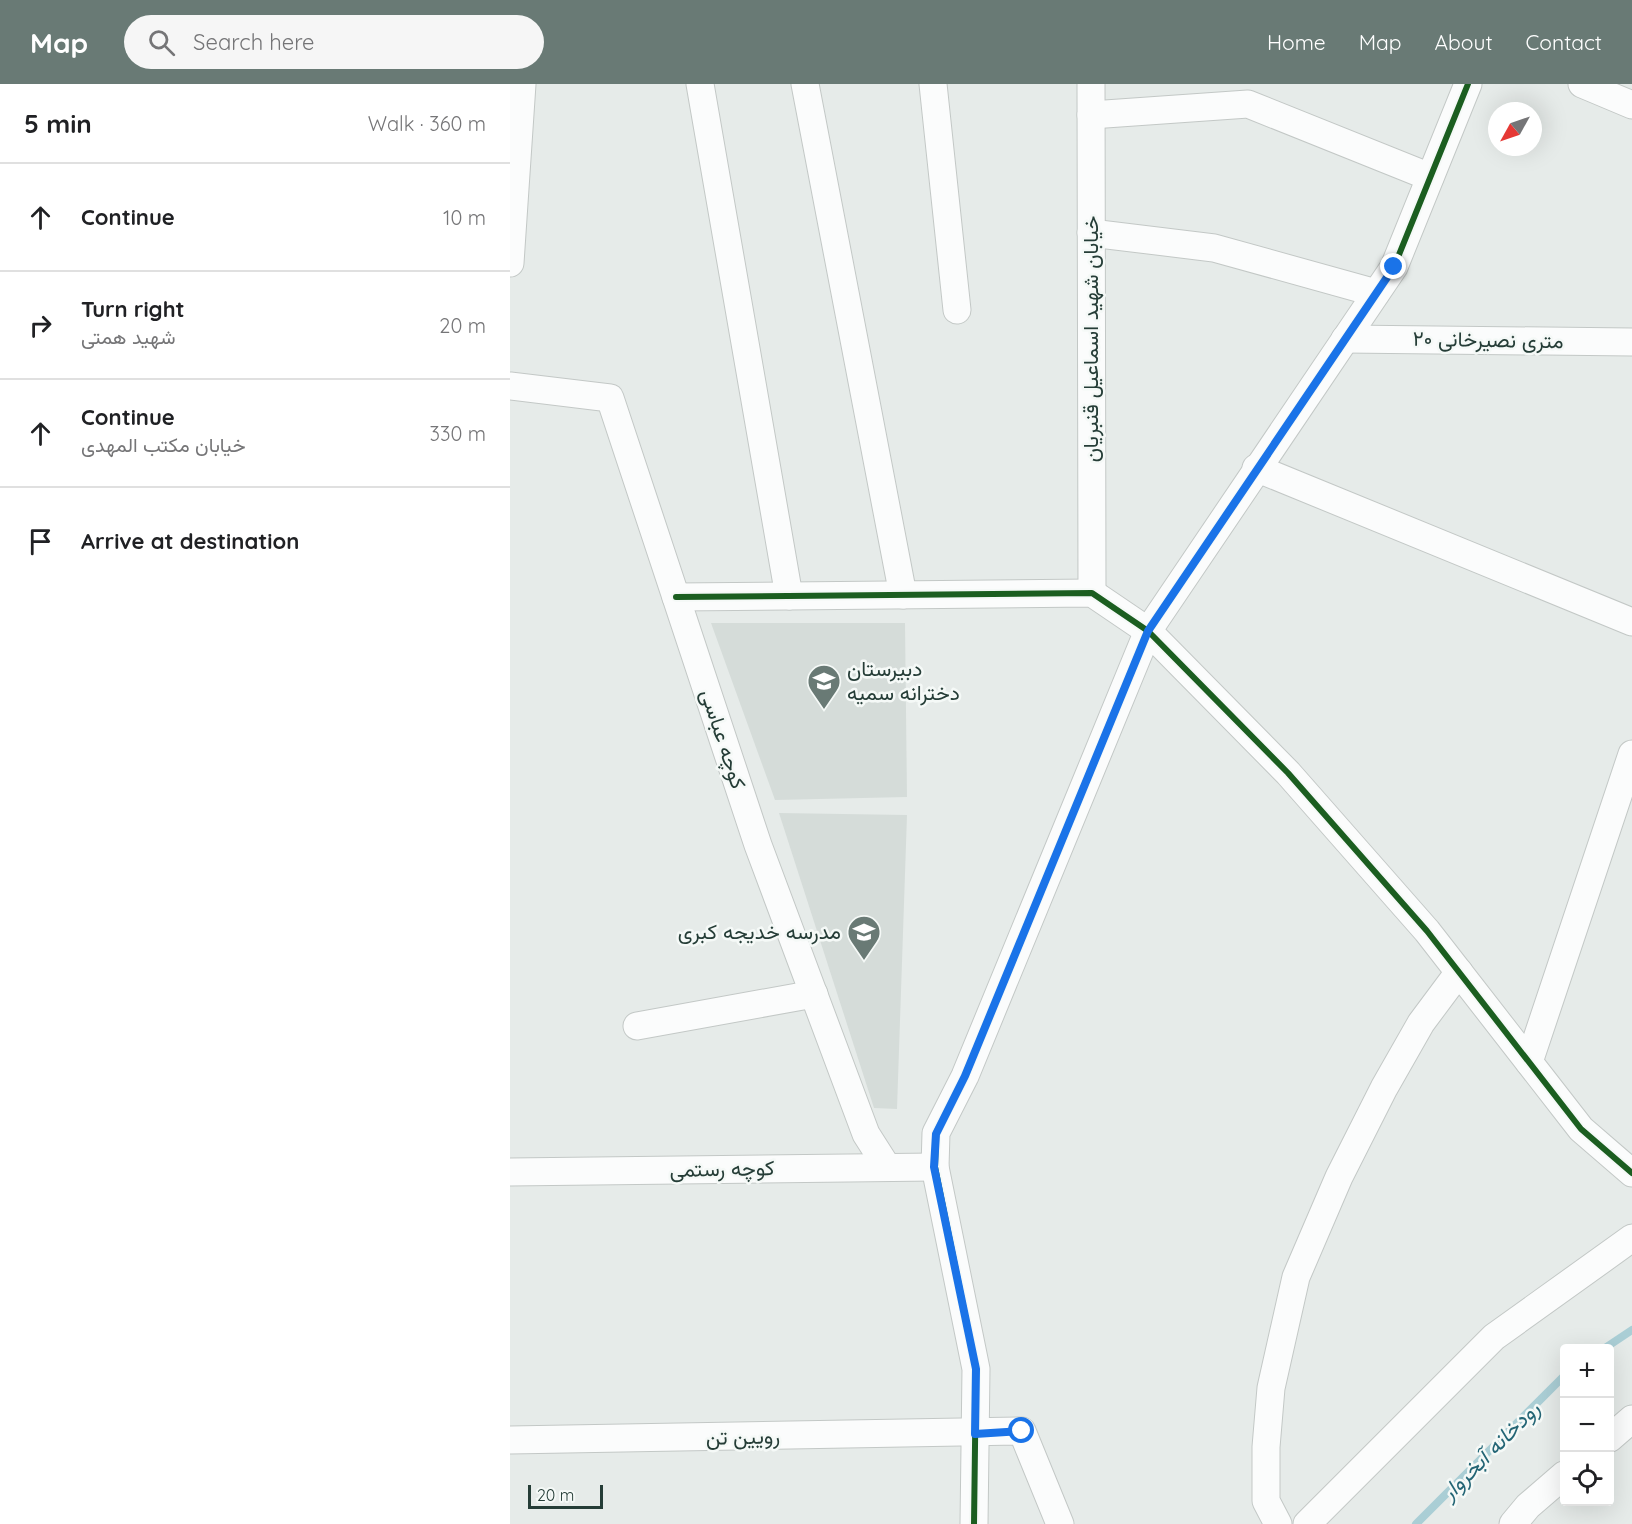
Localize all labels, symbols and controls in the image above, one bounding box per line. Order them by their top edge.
search box [124,15,544,69]
text: Map [30,25,88,60]
icon: search [145,26,178,59]
text: Search here [193,28,315,56]
text: Home [1267,29,1326,55]
text: Map [1359,29,1402,55]
text: About [1435,29,1493,55]
text: Contact [1526,29,1602,55]
north arrow [1488,102,1542,156]
text: 5 min [24,107,92,140]
text: Walk · 360 m [368,111,486,136]
icon: ahead [24,201,57,234]
text: Continue [81,203,175,231]
text: 10 m [443,205,486,230]
street label: خیابان شهید اسماعیل قنبریان [1077,216,1104,462]
route end [1380,253,1406,279]
text: Turn right [81,295,185,323]
icon: right [24,309,57,342]
text: 20 m [439,313,486,338]
text: شهید همتی [81,324,176,349]
street label: ۲۰ متری نصیرخانی [1412,325,1564,354]
text: Continue [81,403,175,431]
icon: ahead [24,417,57,450]
text: 330 m [429,421,486,446]
text: خیابان مکتب المهدی [81,432,246,457]
icon: arrive [24,525,57,558]
text: Arrive at destination [81,527,299,555]
place label: دبیرستان دخترانه سمیه [847,655,960,706]
school or university icon: دبیرستان دخترانه سمیه [806,663,842,710]
street label: کوچه عباسی [694,686,752,792]
school or university icon: مدرسه خدیجه کبری [846,914,882,961]
place label: مدرسه خدیجه کبری [678,918,841,945]
street label: کوچه رستمی [669,1154,775,1184]
map controls [1560,1344,1614,1506]
button: + [1560,1344,1614,1398]
water label: رودخانه آبخروار [1433,1394,1546,1507]
button: − [1560,1398,1614,1452]
route start [1008,1417,1034,1443]
street label: رویین تن [706,1422,780,1451]
button: locate [1560,1452,1614,1506]
scale bar [528,1482,603,1510]
text: 20 m [537,1485,574,1505]

